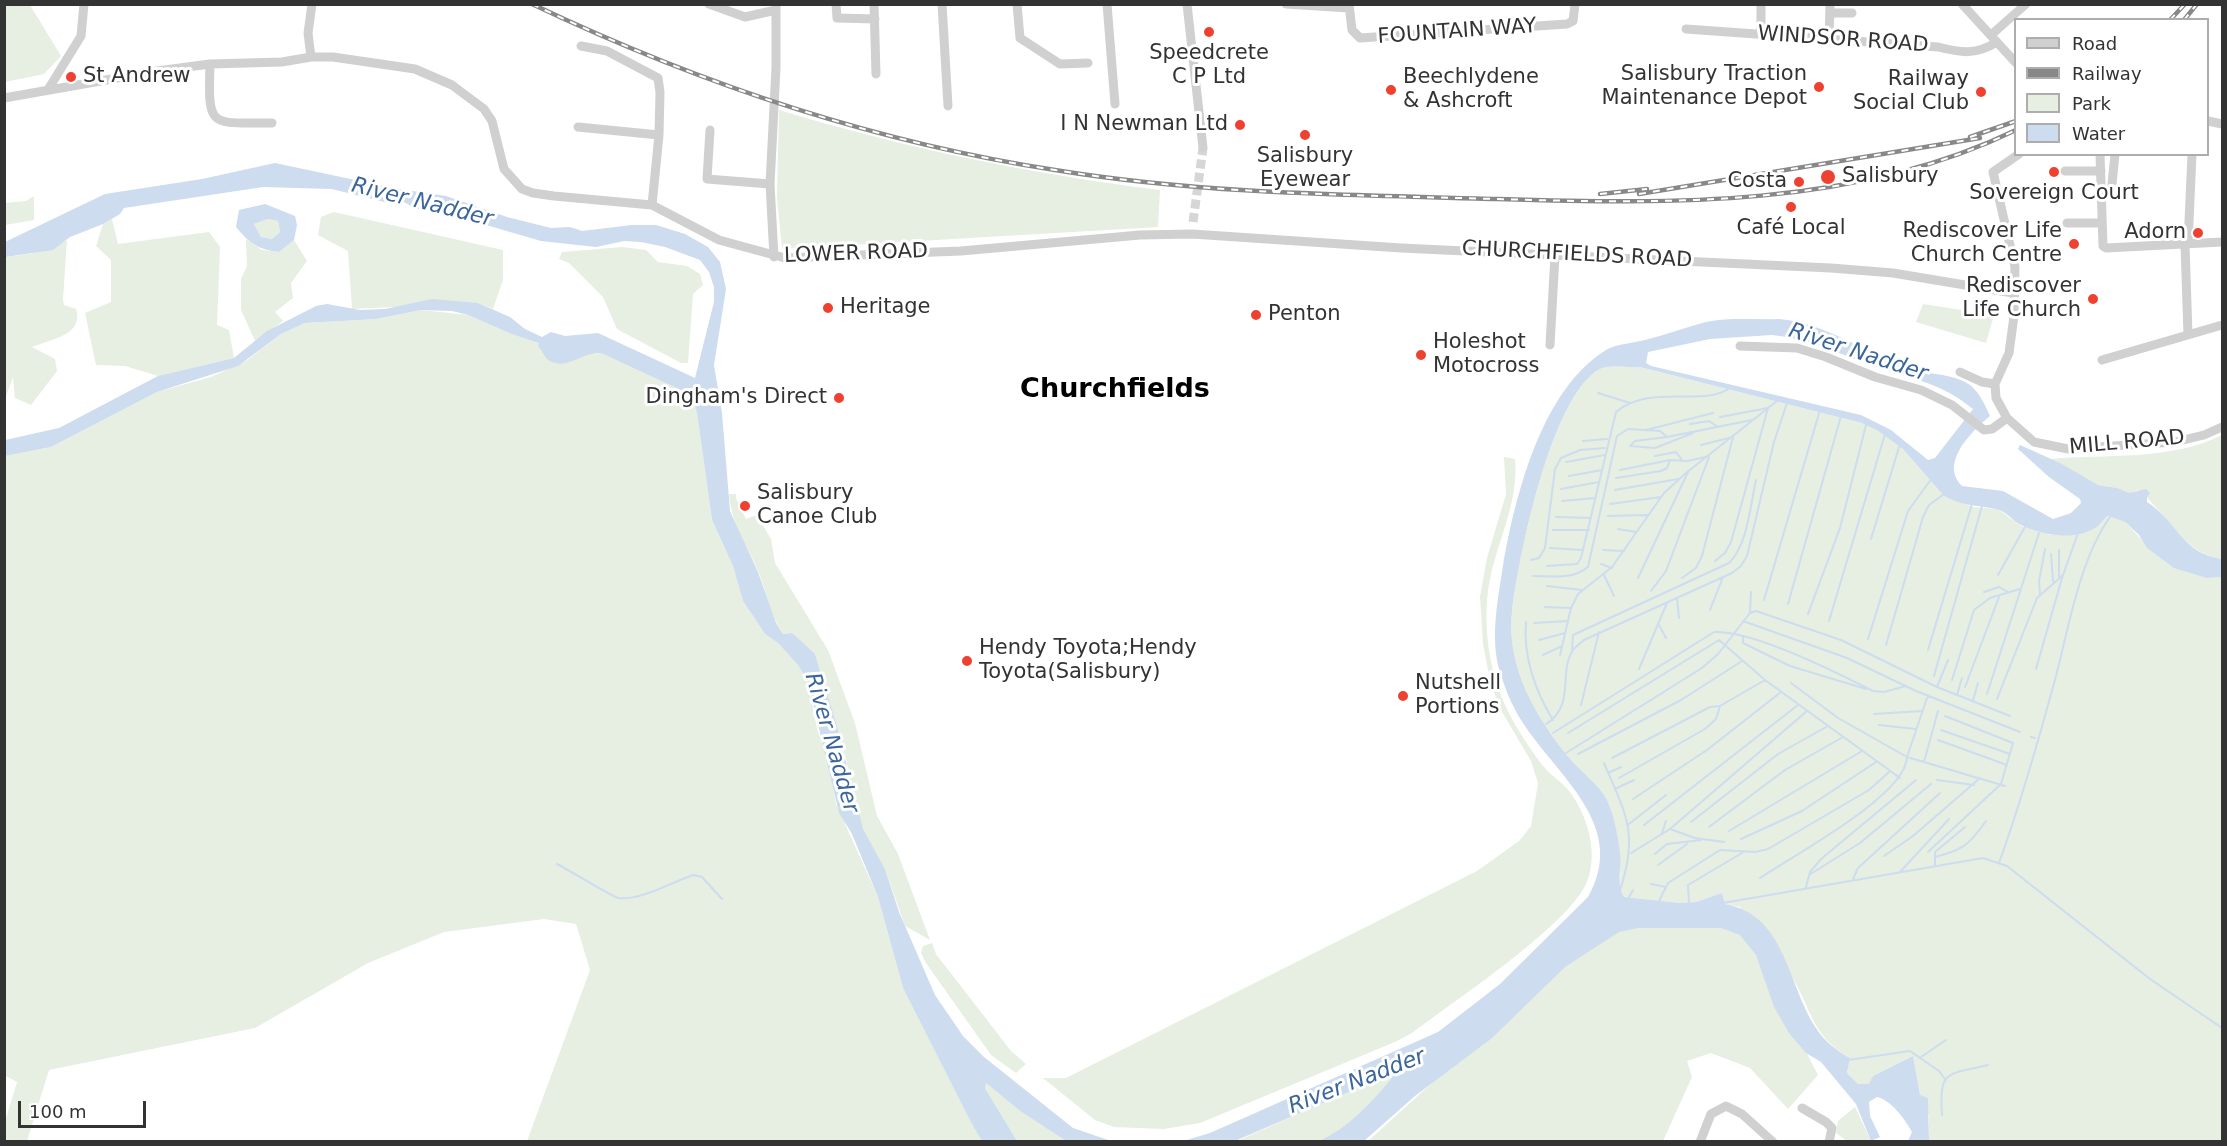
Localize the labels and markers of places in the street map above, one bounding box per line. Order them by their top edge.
marker: Speedcrete C P Ltd [1202,25,1216,39]
place label: Speedcrete C P Ltd [1149,41,1269,91]
place label: Salisbury Traction Maintenance Depot [1602,62,1807,112]
place label: St Andrew [83,64,191,90]
place label: Beechlydene & Ashcroft [1403,65,1539,115]
place label: Railway Social Club [1853,67,1969,117]
marker: St Andrew [64,70,78,84]
marker: Salisbury Traction Maintenance Depot [1812,80,1826,94]
marker: Beechlydene & Ashcroft [1384,83,1398,97]
marker: Railway Social Club [1974,85,1988,99]
place label: I N Newman Ltd [1060,112,1228,138]
marker: I N Newman Ltd [1233,118,1247,132]
marker: Salisbury Eyewear [1298,128,1312,142]
place label: Salisbury Eyewear [1257,144,1353,194]
place label: Salisbury [1842,164,1939,190]
marker: Sovereign Court [2047,165,2061,179]
marker: Salisbury [1819,168,1837,186]
place label: Costa [1727,169,1787,195]
marker: Costa [1792,175,1806,189]
place label: Sovereign Court [1969,181,2139,207]
marker: Café Local [1784,200,1798,214]
place label: Café Local [1737,216,1845,242]
place label: Rediscover Life Church Centre [1902,219,2062,269]
place label: Adorn [2124,220,2186,246]
marker: Adorn [2191,226,2205,240]
marker: Rediscover Life Church Centre [2067,237,2081,251]
place label: Rediscover Life Church [1962,274,2081,324]
marker: Rediscover Life Church [2086,292,2100,306]
place label: Heritage [840,295,931,321]
marker: Heritage [821,301,835,315]
place label: Penton [1268,302,1341,328]
marker: Penton [1249,308,1263,322]
place label: Holeshot Motocross [1433,330,1539,380]
marker: Holeshot Motocross [1414,348,1428,362]
place label: Dingham's Direct [645,385,827,411]
marker: Dingham's Direct [832,391,846,405]
place label: Salisbury Canoe Club [757,481,877,531]
marker: Salisbury Canoe Club [738,499,752,513]
place label: Hendy Toyota;Hendy Toyota(Salisbury) [979,636,1197,686]
marker: Hendy Toyota;Hendy Toyota(Salisbury) [960,654,974,668]
place label: Nutshell Portions [1415,671,1501,721]
marker: Nutshell Portions [1396,689,1410,703]

